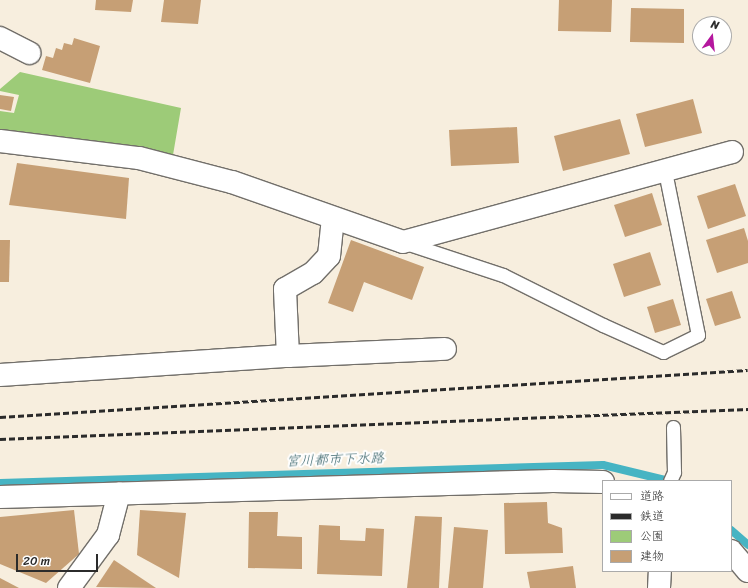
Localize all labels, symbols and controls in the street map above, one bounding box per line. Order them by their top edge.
text: N [709,15,721,35]
north arrow [692,16,732,56]
water label: 宮川都市下水路 [286,450,384,470]
legend [602,480,732,572]
text: 道路 [640,485,664,507]
text: 鉄道 [640,505,664,527]
text: 公園 [640,525,664,547]
text: 建物 [640,545,664,567]
scale bar [18,546,100,572]
text: 20 m [23,550,50,572]

